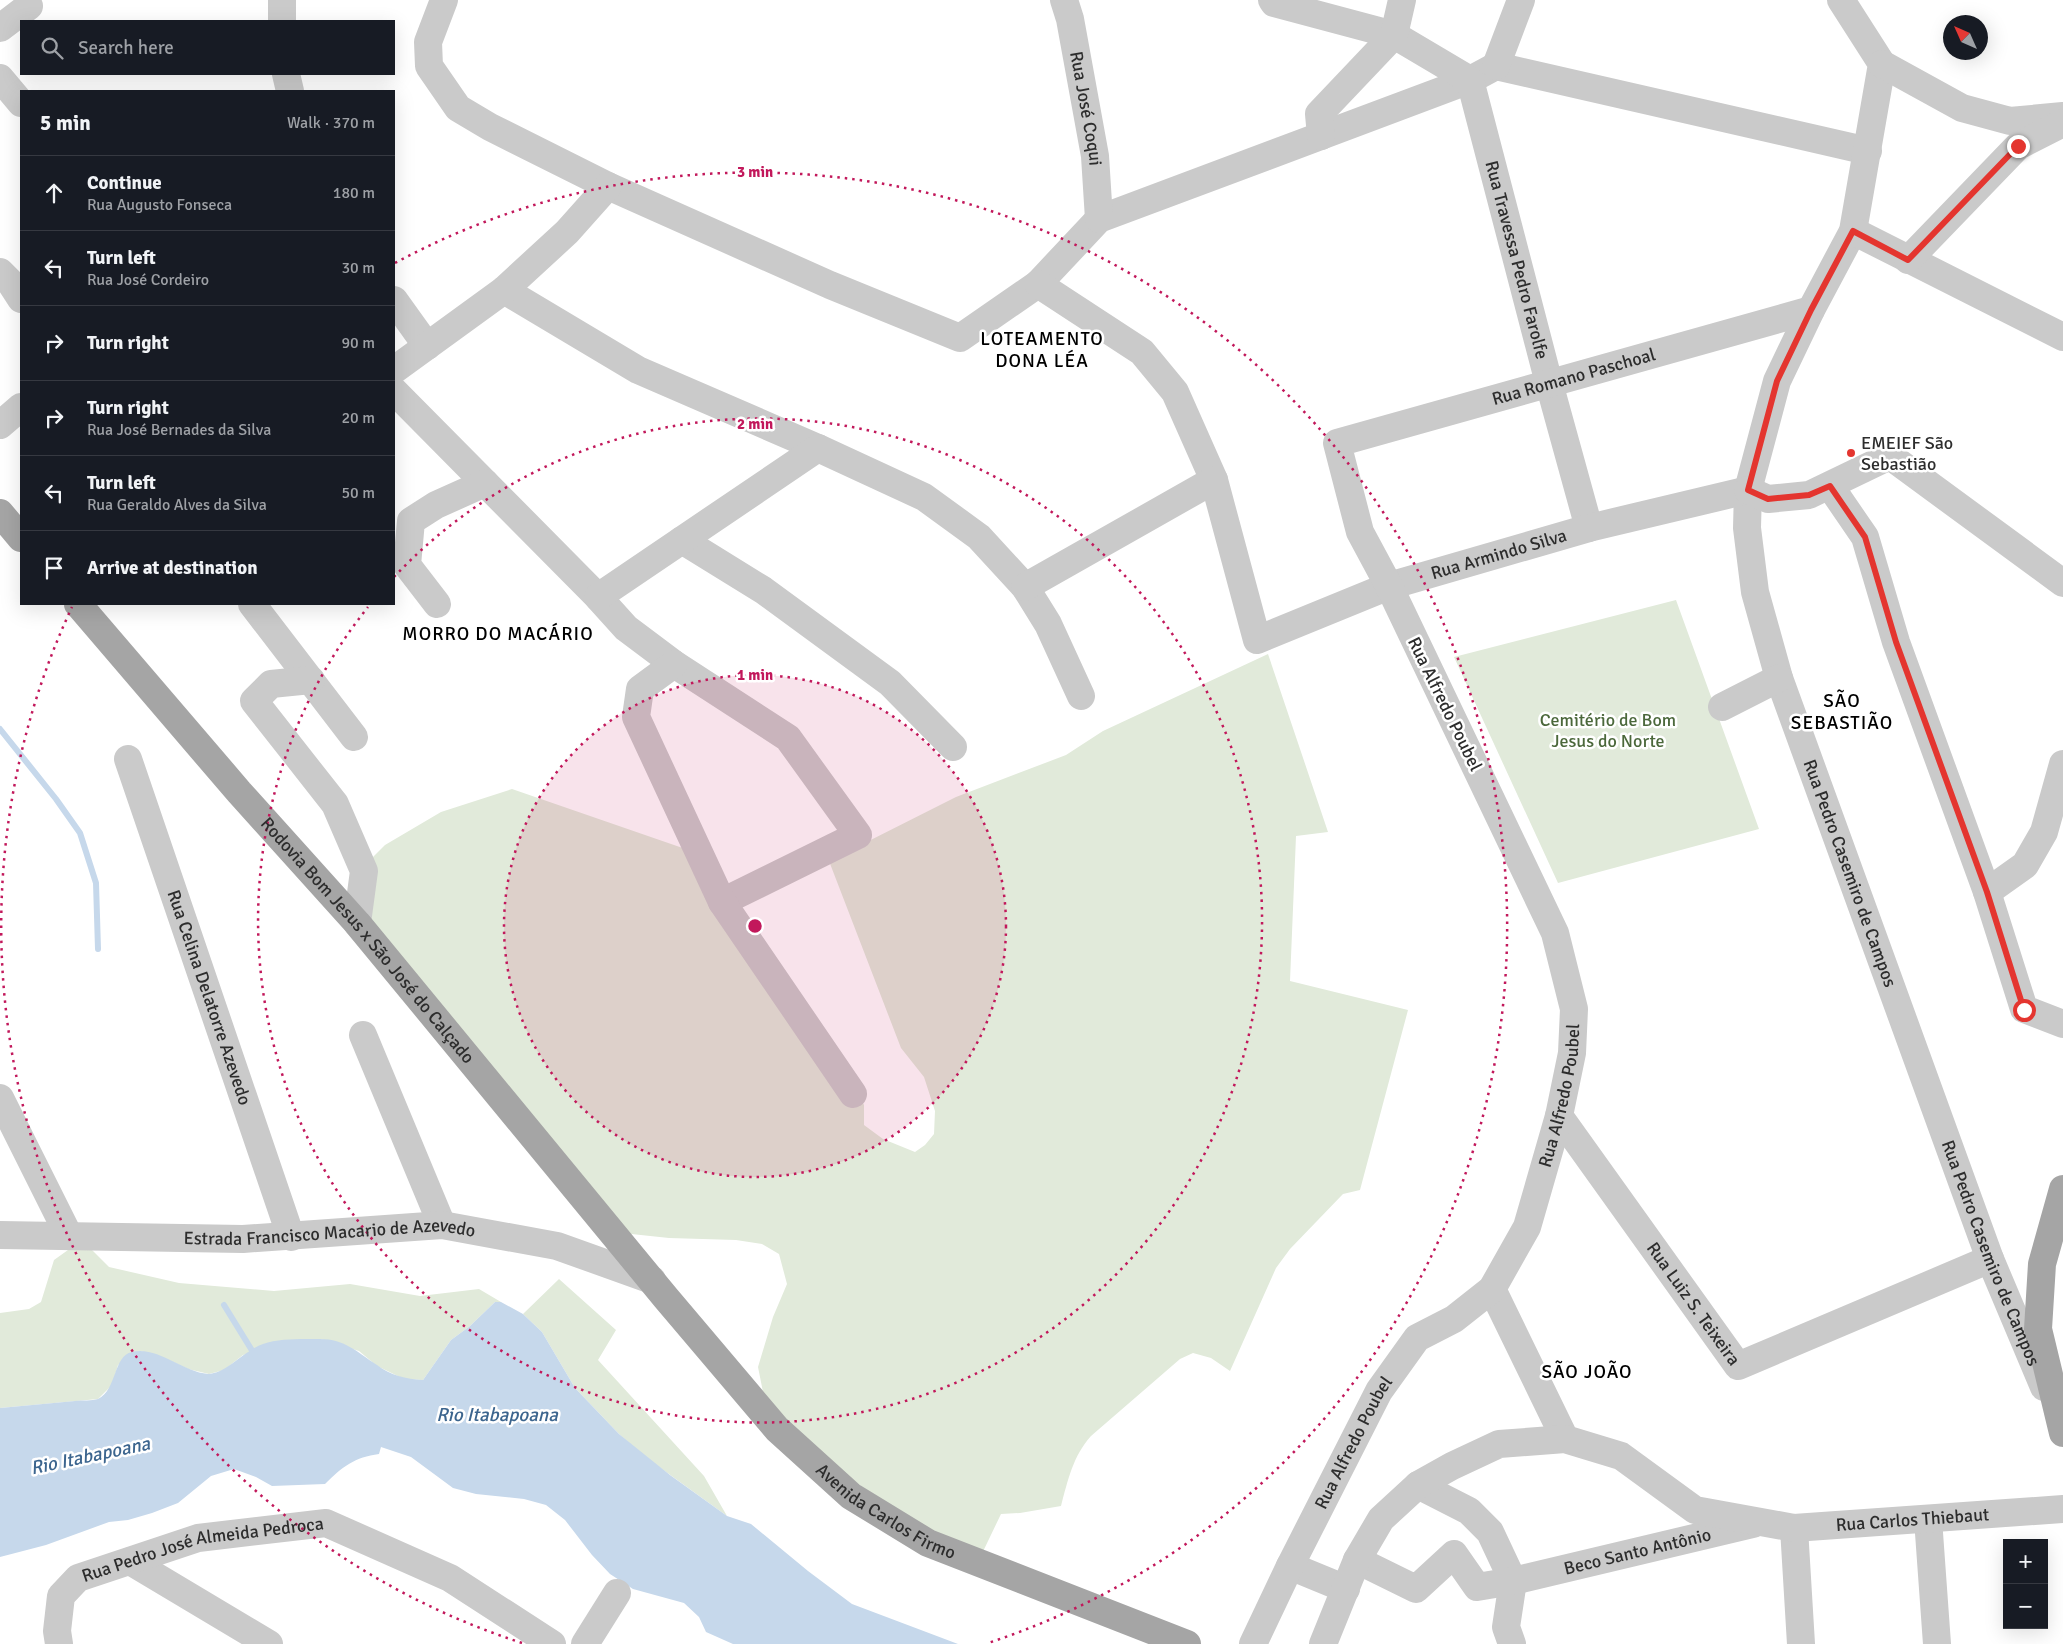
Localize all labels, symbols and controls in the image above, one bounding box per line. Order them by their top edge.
north arrow [1943,15,1988,60]
search box [20,20,395,75]
icon: search [38,34,66,62]
text: Search here [78,36,174,60]
street label: Rua José Coqui [1065,50,1107,167]
text: 5 min [40,110,91,136]
text: Walk · 370 m [287,113,375,133]
route end [2007,135,2030,158]
street label: Rua Travessa Pedro Farolfe [1480,158,1553,361]
text: 3 min [737,163,773,181]
text: Continue [87,171,162,195]
icon: ahead [40,179,68,207]
text: 180 m [333,183,375,203]
text: Rua Augusto Fonseca [87,195,232,215]
text: Turn left [87,246,156,270]
icon: left [40,254,68,282]
text: 30 m [341,258,375,278]
text: Rua José Cordeiro [87,270,209,290]
district label: LOTEAMENTO DONA LÉA [980,327,1104,373]
icon: right [40,329,68,357]
text: Turn right [87,331,169,355]
text: 90 m [341,333,375,353]
street label: Rua Romano Paschoal [1489,343,1658,410]
text: Turn right [87,396,169,420]
icon: right [40,404,68,432]
text: 20 m [341,408,375,428]
text: 2 min [737,415,773,433]
text: Rua José Bernades da Silva [87,420,271,440]
place label: EMEIEF São Sebastião [1861,432,1953,475]
marker: EMEIEF São Sebastião [1845,447,1857,459]
text: Turn left [87,471,156,495]
icon: left [40,479,68,507]
text: 50 m [341,483,375,503]
text: Rua Geraldo Alves da Silva [87,495,267,515]
street label: Rua Armindo Silva [1428,524,1569,584]
icon: arrive [40,554,68,582]
text: Arrive at destination [87,556,258,580]
district label: MORRO DO MACÁRIO [402,622,594,646]
street label: Rua Alfredo Poubel [1403,633,1487,775]
text: 1 min [737,666,773,684]
district label: SÃO SEBASTIÃO [1791,689,1893,735]
park label: Cemitério de Bom Jesus do Norte [1540,709,1676,752]
street label: Rua Pedro Casemiro de Campos [1799,756,1901,990]
street label: Rodovia Bom Jesus x São José do Calçado [256,813,479,1068]
street label: Rua Celina Delatorre Azevedo [162,887,256,1108]
centre of rings [746,917,764,935]
route start [2013,999,2036,1022]
street label: Rua Alfredo Poubel [1534,1023,1584,1170]
street label: Rua Pedro Casemiro de Campos [1937,1137,2045,1369]
street label: Estrada Francisco Macario de Azevedo [183,1214,477,1250]
street label: Rua Luiz S. Teixeira [1642,1238,1745,1370]
district label: SÃO JOÃO [1541,1360,1633,1384]
street label: Rua Alfredo Poubel [1310,1372,1397,1513]
water label: Rio Itabapoana [436,1403,559,1427]
water label: Rio Itabapoana [28,1431,154,1480]
street label: Avenida Carlos Firmo [811,1459,959,1564]
street label: Rua Carlos Thiebaut [1835,1503,1990,1536]
street label: Rua Pedro José Almeida Pedroca [79,1512,325,1587]
street label: Beco Santo Antônio [1562,1523,1713,1580]
map controls [2003,1539,2048,1629]
button: + [2003,1539,2048,1584]
button: − [2003,1584,2048,1629]

